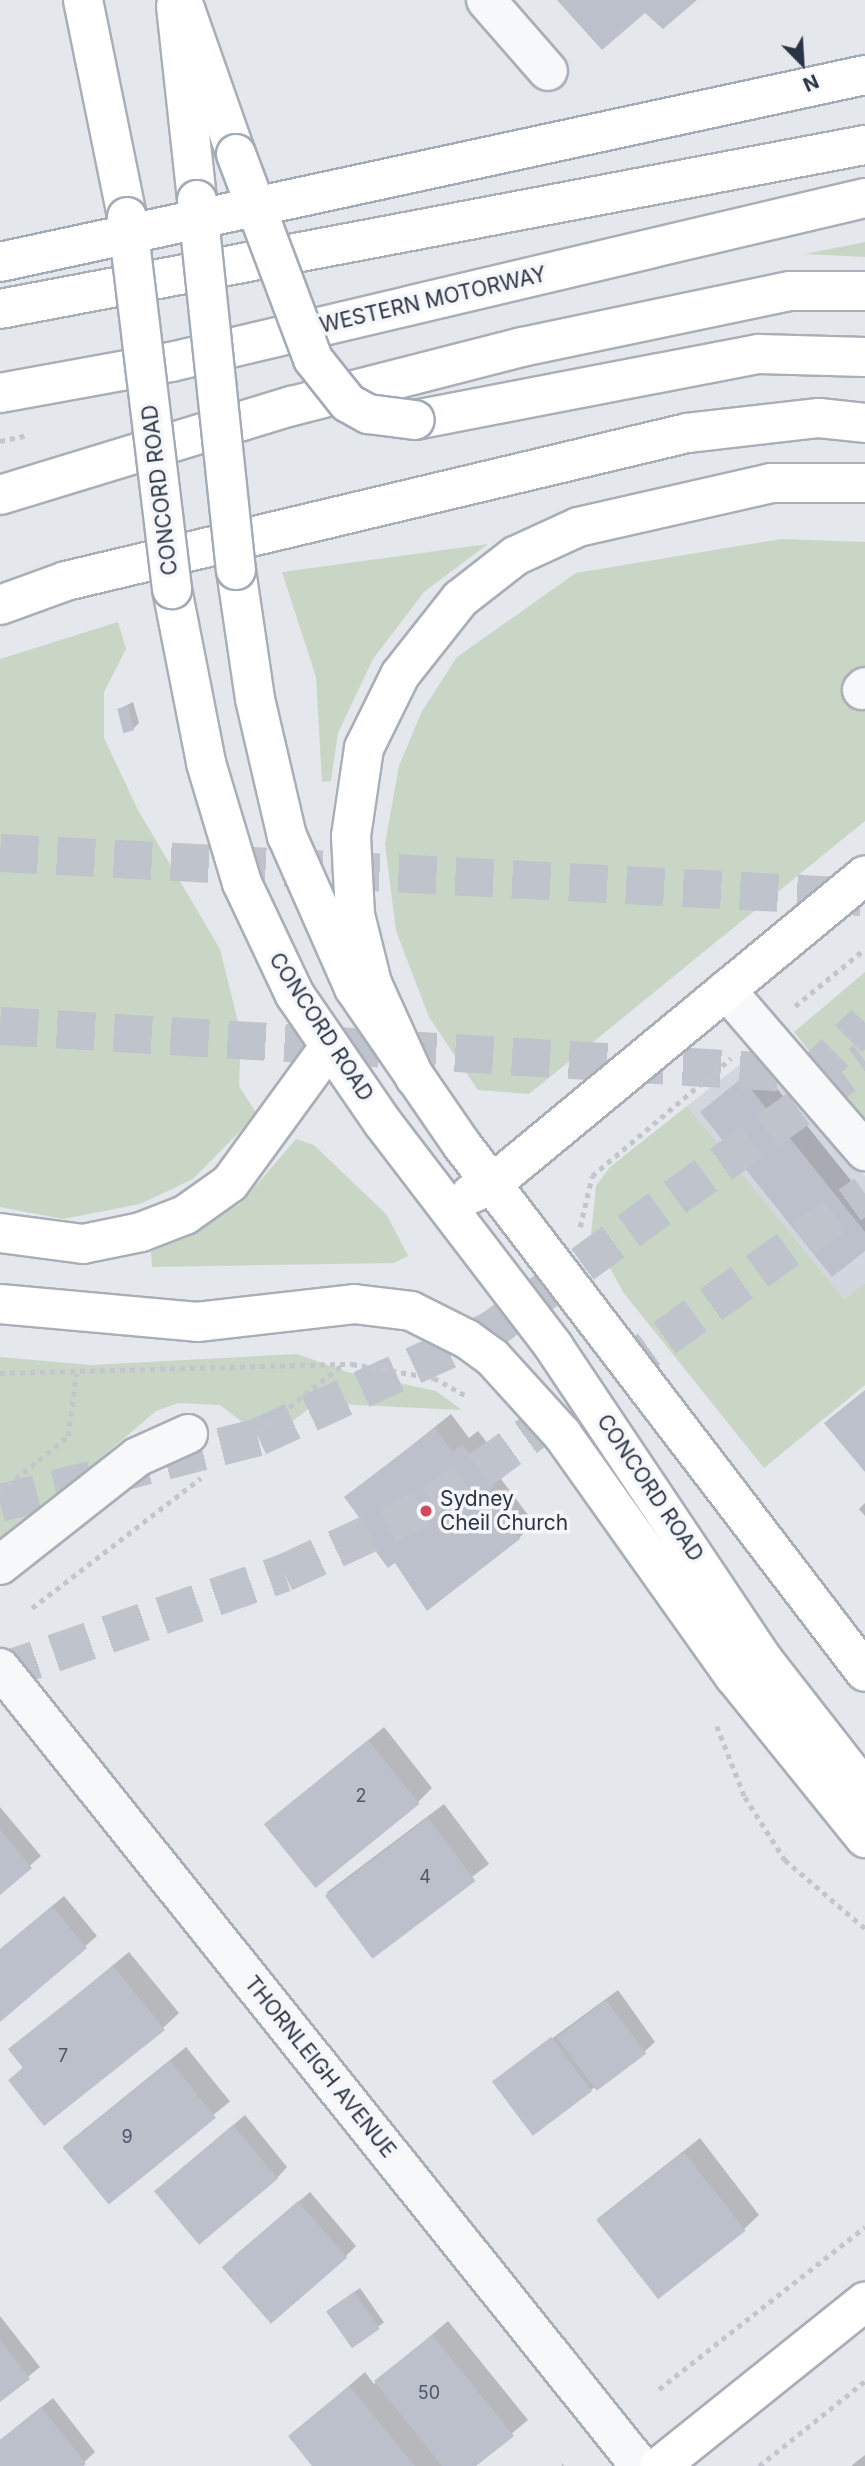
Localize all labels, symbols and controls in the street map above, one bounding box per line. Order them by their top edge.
north arrow [767,28,837,98]
text: N [799,69,822,96]
street label: WESTERN MOTORWAY [317,262,549,338]
street label: CONCORD ROAD [137,403,183,577]
street label: CONCORD ROAD [264,948,378,1106]
street label: CONCORD ROAD [592,1410,708,1566]
place label: Sydney Cheil Church [440,1486,568,1536]
marker: Sydney Cheil Church [418,1503,434,1519]
house number: 2 [356,1785,366,1807]
house number: 4 [419,1866,431,1888]
street label: THORNLEIGH AVENUE [239,1971,401,2163]
house number: 7 [58,2045,68,2067]
house number: 9 [121,2126,133,2148]
house number: 50 [418,2382,440,2404]

